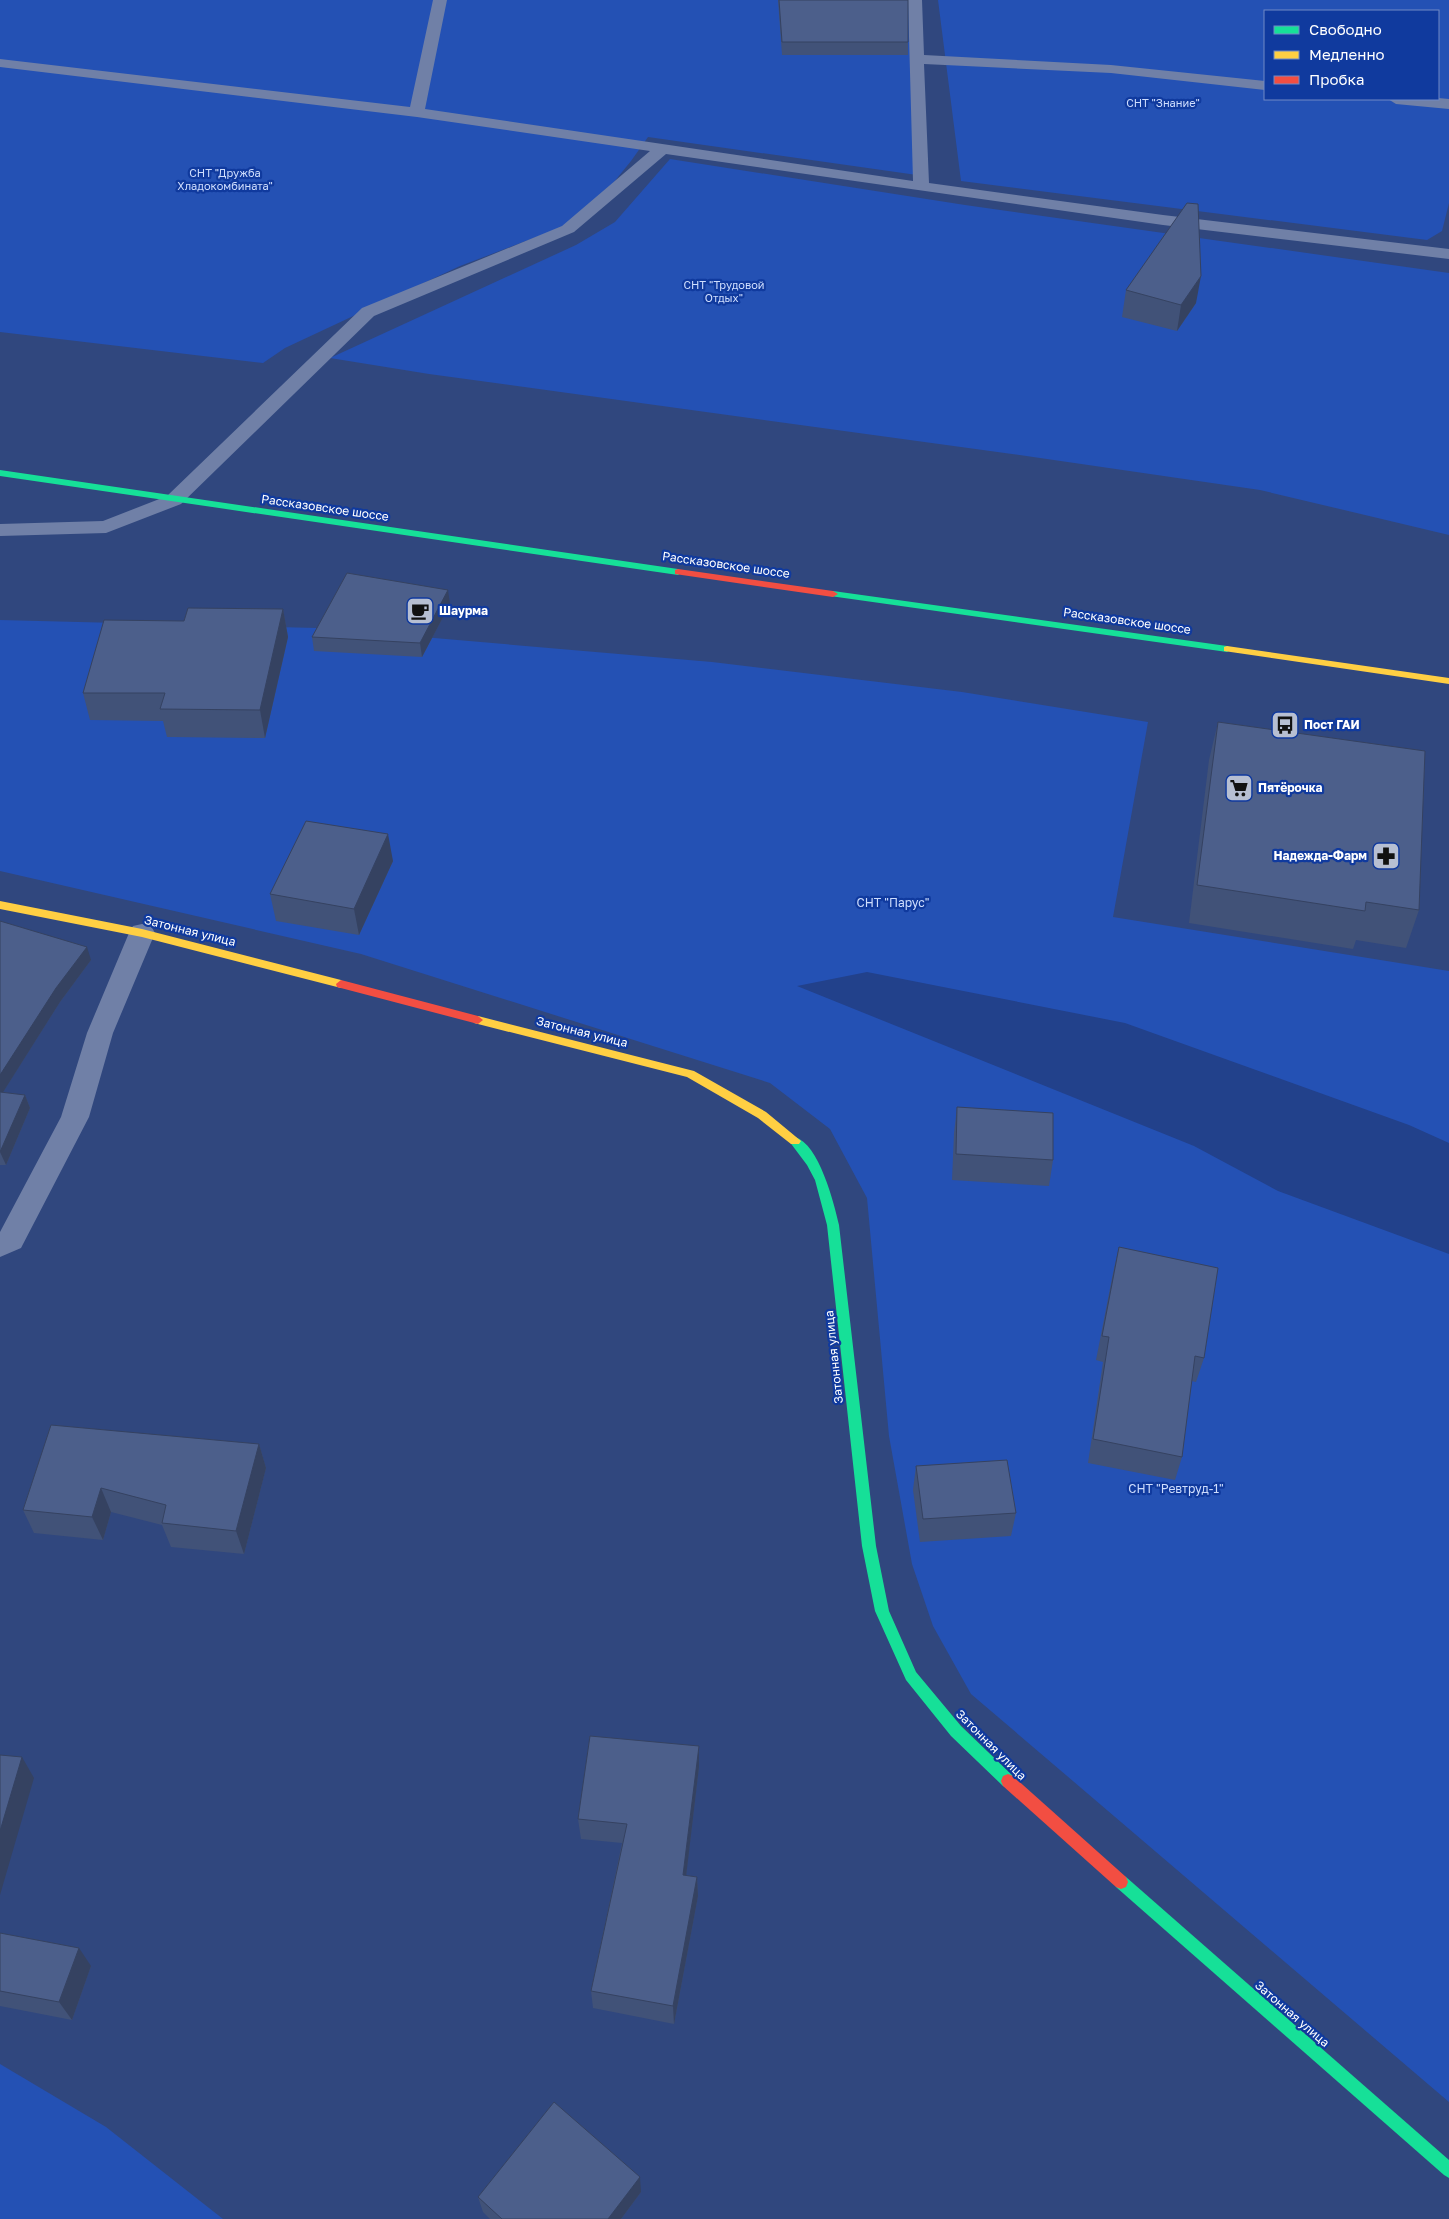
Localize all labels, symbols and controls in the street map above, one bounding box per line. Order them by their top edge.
legend [1264,10,1439,100]
text: Свободно [1309,20,1382,38]
text: Медленно [1309,45,1385,63]
text: Пробка [1309,70,1364,88]
park label: СНТ "Знание" [1126,96,1200,109]
park label: СНТ "Дружба Хладокомбината" [177,166,273,192]
park label: СНТ "Трудовой Отдых" [683,278,765,304]
street label: Рассказовское шоссе [260,491,390,524]
street label: Рассказовское шоссе [661,548,791,581]
cafe icon: Шаурма [405,596,435,626]
place label: Шаурма [439,603,488,618]
street label: Рассказовское шоссе [1062,604,1192,637]
bus stop icon: Пост ГАИ [1270,710,1300,740]
place label: Пост ГАИ [1304,717,1360,732]
supermarket icon: Пятёрочка [1224,773,1254,803]
place label: Пятёрочка [1258,780,1323,795]
pharmacy icon: Надежда-Фарм [1371,841,1401,871]
place label: Надежда-Фарм [1273,848,1367,863]
park label: СНТ "Парус" [857,895,929,910]
street label: Затонная улица [143,912,237,949]
street label: Затонная улица [535,1013,629,1050]
street label: Затонная улица [821,1310,846,1404]
park label: СНТ "Ревтруд-1" [1128,1481,1224,1496]
street label: Затонная улица [953,1706,1030,1783]
street label: Затонная улица [1252,1977,1333,2050]

